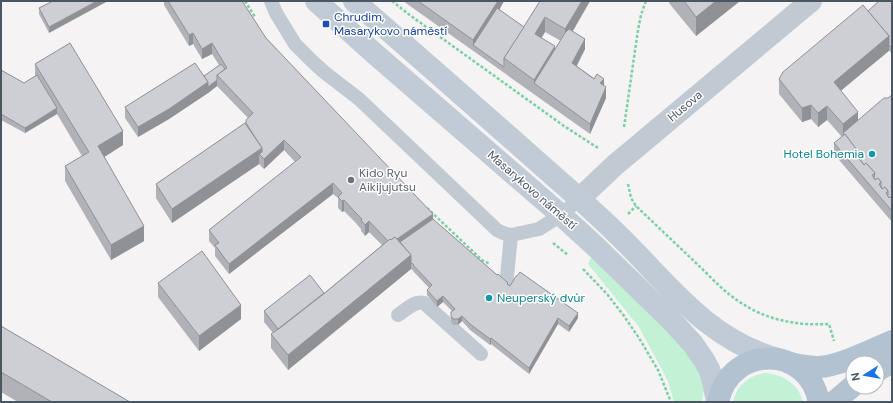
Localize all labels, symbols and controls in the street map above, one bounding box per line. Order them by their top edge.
place label: Chrudim, Masarykovo náměstí [334,9,447,39]
marker: Chrudim, Masarykovo náměstí [321,19,331,29]
street label: Husova [664,87,706,125]
place label: Hotel Bohemia [784,146,864,162]
street label: Masarykovo náměstí [484,147,580,233]
marker: Hotel Bohemia [867,149,877,159]
place label: Kido Ryu Aikijujutsu [359,165,416,195]
marker: Kido Ryu Aikijujutsu [346,175,356,185]
place label: Neuperský dvůr [497,290,585,306]
marker: Neuperský dvůr [484,293,494,303]
north arrow [845,355,885,395]
text: N [848,372,863,382]

